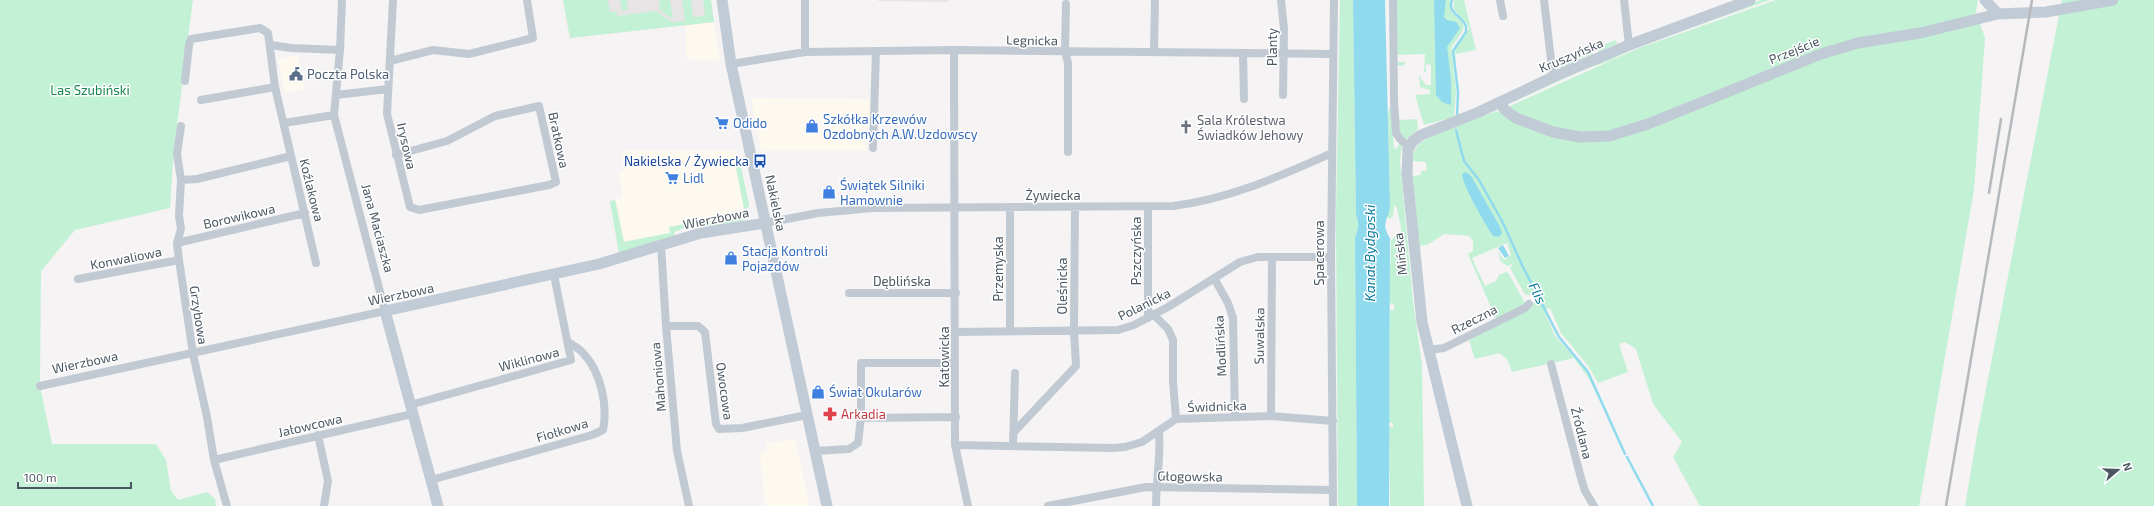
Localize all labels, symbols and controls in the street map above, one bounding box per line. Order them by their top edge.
street label: Planty [1264,28,1280,66]
street label: Legnicka [1006,32,1058,48]
street label: Przejście [1766,33,1822,67]
street label: Kruszyńska [1536,34,1606,76]
public building icon: Poczta Polska [288,66,304,82]
place label: Poczta Polska [307,66,389,82]
park label: Las Szubiński [50,82,130,98]
street label: Bratkowa [545,110,573,170]
place label: Szkółka Krzewów Ozdobnych A.W.Uzdowscy [823,111,978,142]
place label: Sala Królestwa Świadków Jehowy [1197,112,1304,143]
supermarket icon: Odido [714,115,730,131]
place label: Odido [733,115,767,131]
shop icon: Szkółka Krzewów Ozdobnych A.W.Uzdowscy [804,118,820,134]
church icon: Sala Królestwa Świadków Jehowy [1178,119,1194,135]
street label: Irysowa [394,121,420,171]
place label: Nakielska / Żywiecka [624,153,749,169]
bus stop icon: Nakielska / Żywiecka [752,153,768,169]
street label: Koźlakowa [296,157,328,223]
supermarket icon: Lidl [664,170,680,186]
place label: Lidl [683,170,704,186]
street label: Nakielska [762,173,790,233]
place label: Świątek Silniki Hamownie [840,176,925,208]
street label: Jana Maciaszka [358,182,398,274]
shop icon: Świątek Silniki Hamownie [821,184,837,200]
street label: Żywiecka [1025,187,1081,203]
street label: Borowikowa [201,200,277,232]
street label: Wierzbowa [682,204,750,232]
water label: Kanał Bydgoski [1361,204,1378,301]
street label: Pszczyńska [1128,217,1144,285]
street label: Spacerowa [1311,220,1327,286]
street label: Mińska [1390,232,1410,276]
street label: Przemyska [990,236,1006,302]
street label: Konwaliowa [89,243,163,273]
place label: Stacja Kontroli Pojazdów [742,243,828,274]
shop icon: Stacja Kontroli Pojazdów [723,250,739,266]
street label: Oleśnicka [1054,257,1070,315]
street label: Dęblińska [873,273,931,289]
street label: Wierzbowa [367,279,435,309]
water label: Flis [1526,279,1550,307]
street label: Grzybowa [186,284,212,346]
street label: Polanicka [1115,284,1173,324]
street label: Rzeczna [1448,301,1500,337]
street label: Suwalska [1251,307,1267,365]
street label: Modlińska [1210,315,1230,377]
street label: Katowicka [936,326,952,388]
street label: Mahoniowa [647,342,669,412]
street label: Wiklinowa [497,343,561,375]
street label: Wierzbowa [51,347,119,377]
street label: Owocowa [713,361,737,421]
place label: Świat Okularów [829,383,922,400]
shop icon: Świat Okularów [810,384,826,400]
street label: Świdnicka [1187,396,1247,415]
street label: Źródlana [1568,405,1597,461]
pharmacy icon: Arkadia [822,406,838,422]
place label: Arkadia [841,406,886,422]
street label: Jałowcowa [276,410,344,440]
street label: Fiołkowa [534,415,590,445]
north arrow [2098,450,2138,490]
text: N [2120,461,2135,473]
scale bar [18,464,131,490]
street label: Głogowska [1157,467,1223,485]
text: 100 m [24,470,56,484]

